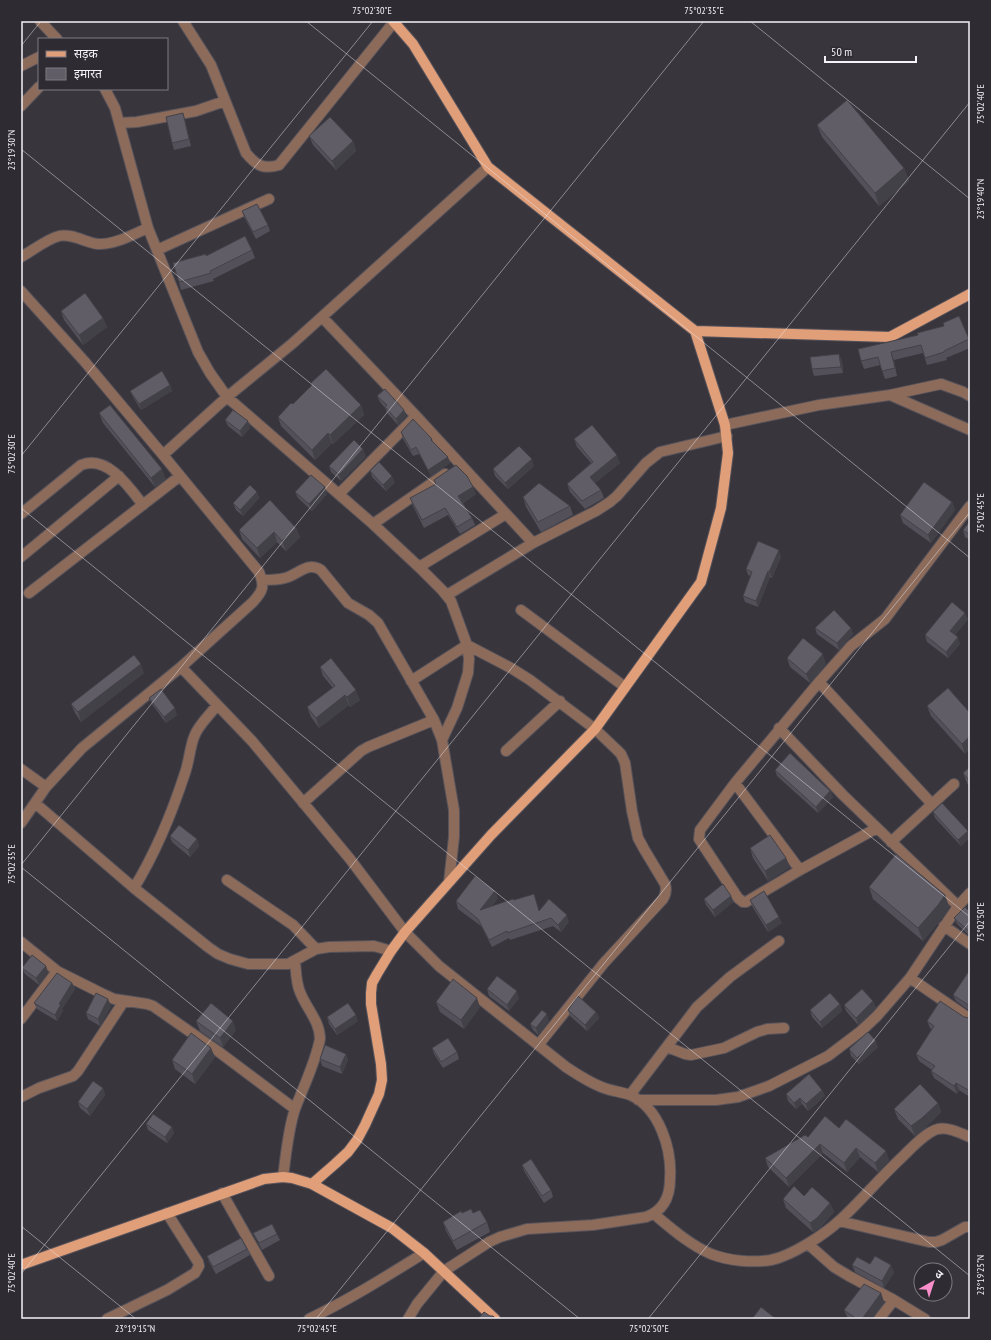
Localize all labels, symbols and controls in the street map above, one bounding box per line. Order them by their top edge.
text: 75°02'30"E [352,4,392,17]
text: 75°02'35"E [684,4,724,17]
legend [38,38,168,90]
scale bar [825,38,916,64]
text: 50 m [831,44,852,59]
text: सड़क [74,46,99,61]
text: इमारत [74,66,103,81]
text: 75°02'40"E [974,84,987,124]
text: 23°19'30"N [5,130,18,170]
text: 23°19'40"N [974,179,987,219]
text: 75°02'30"E [5,434,18,474]
text: 75°02'45"E [974,493,987,533]
text: 75°02'35"E [5,844,18,884]
text: 75°02'50"E [974,902,987,942]
text: 75°02'40"E [5,1253,18,1293]
text: 23°19'25"N [974,1255,987,1295]
north arrow [913,1262,953,1302]
text: उ [932,1267,947,1282]
text: 23°19'15"N [115,1322,155,1335]
text: 75°02'45"E [297,1322,337,1335]
text: 75°02'50"E [629,1322,669,1335]

